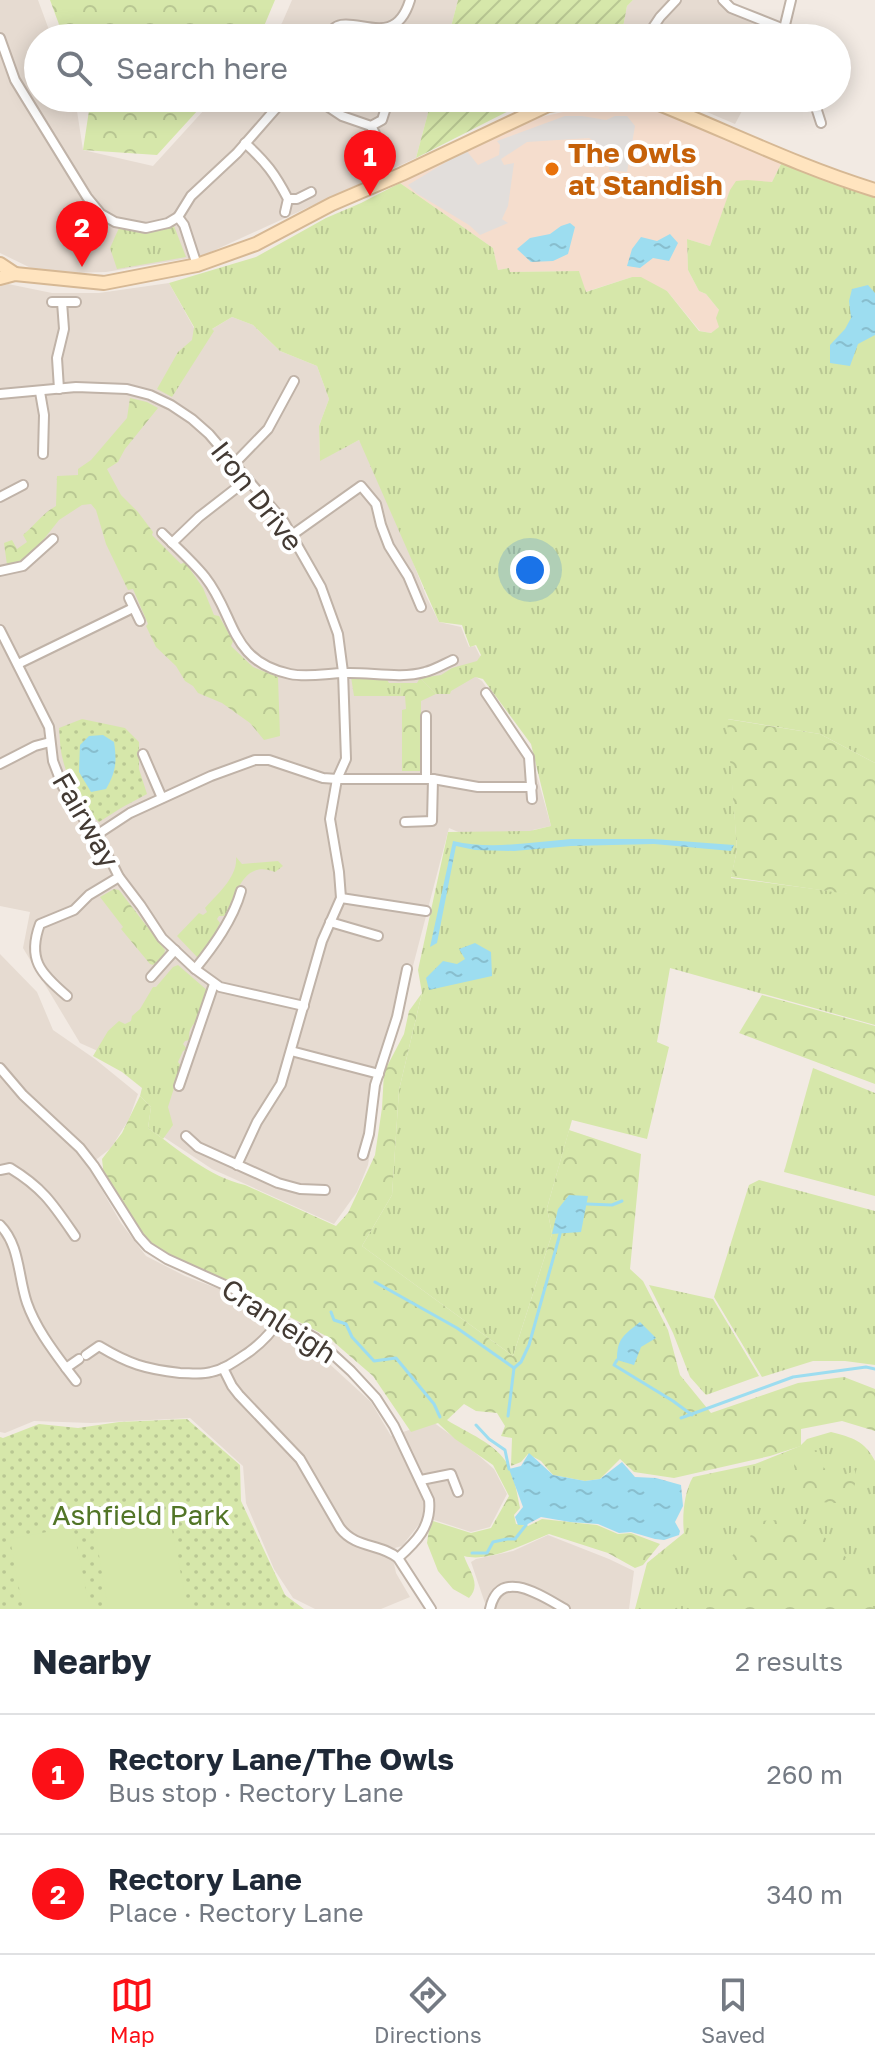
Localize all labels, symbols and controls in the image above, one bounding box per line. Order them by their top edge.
search box [24,24,851,112]
icon: search [52,46,96,90]
text: Search here [116,50,288,86]
pin: 1 [344,130,396,196]
place label: The Owls at Standish [568,136,723,201]
marker: The Owls at Standish [543,160,561,178]
pin: 2 [56,201,108,267]
street label: Iron Drive [204,434,310,557]
your location [510,550,550,590]
street label: Fairway [46,766,127,873]
street label: Cranleigh [216,1271,343,1370]
park label: Ashfield Park [52,1498,230,1531]
text: Nearby [32,1641,152,1681]
text: 2 results [735,1646,843,1677]
text: Rectory Lane/The Owls [108,1741,454,1777]
text: 1 [51,1759,65,1790]
text: 260 m [767,1759,843,1790]
text: Bus stop · Rectory Lane [108,1777,404,1808]
text: Rectory Lane [108,1861,302,1897]
text: 2 [50,1879,66,1910]
text: 340 m [766,1879,843,1910]
text: Place · Rectory Lane [108,1897,364,1928]
tab: Map [110,1973,155,2048]
tab: Directions [374,1973,482,2048]
tab: Saved [701,1973,765,2048]

